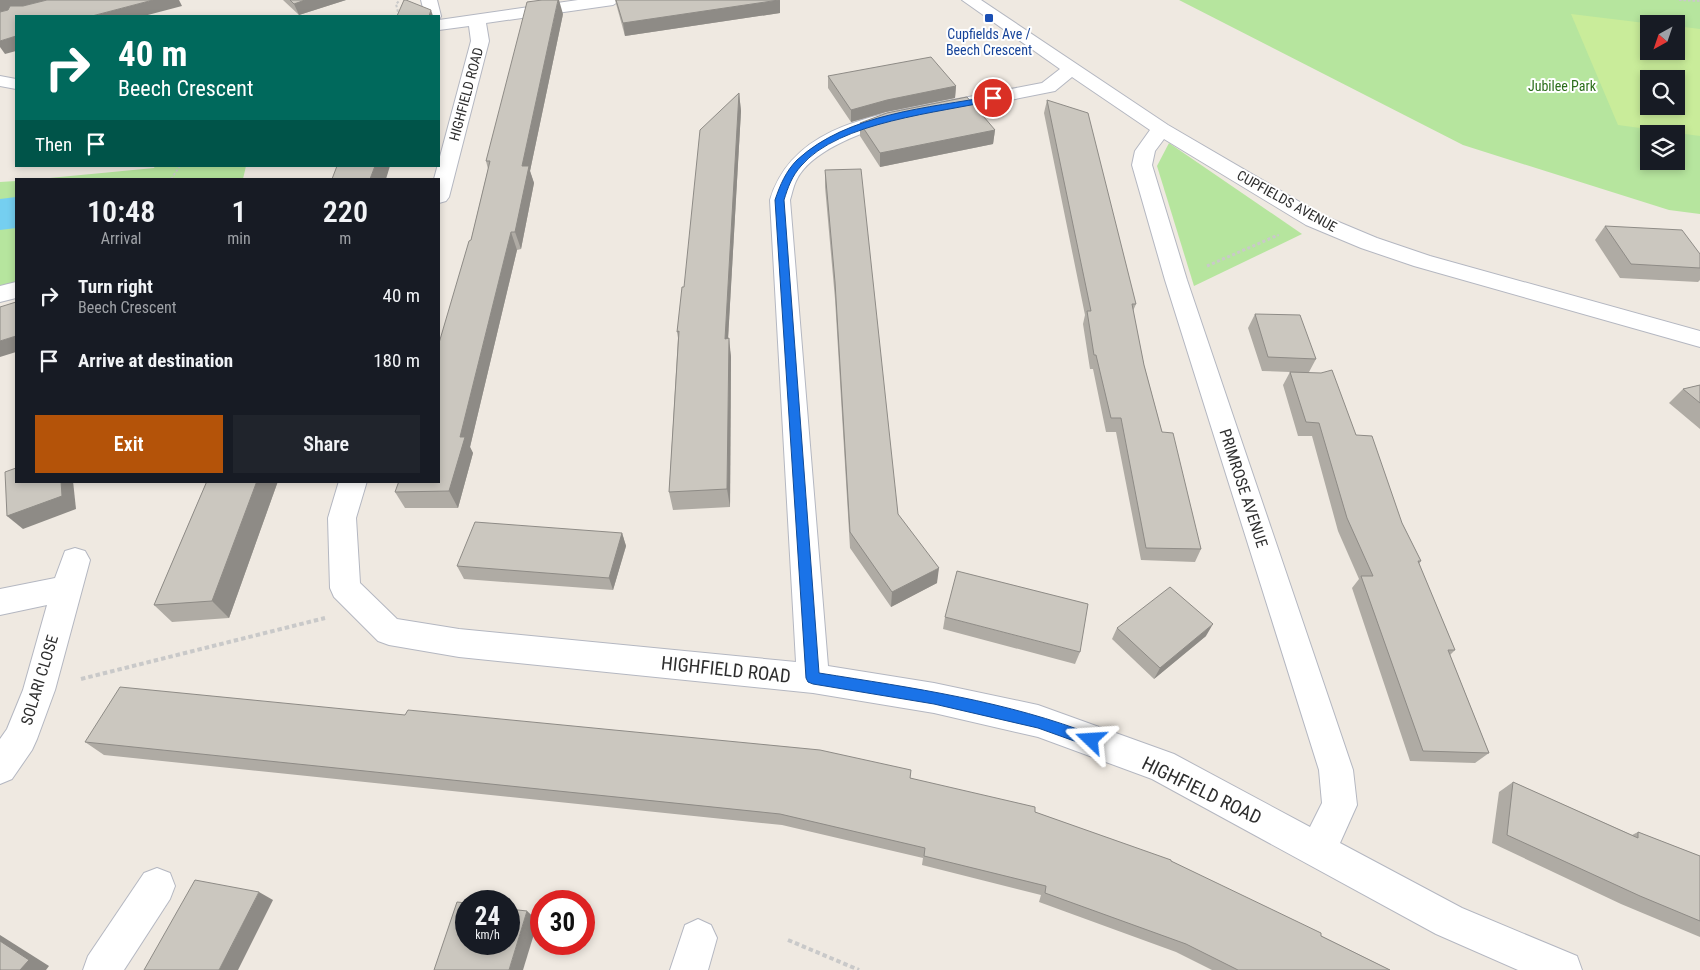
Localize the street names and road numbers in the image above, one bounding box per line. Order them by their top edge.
street label: HIGHFIELD ROAD [446,46,486,142]
street label: CUPFIELDS AVENUE [1234,167,1340,235]
street label: PRIMROSE AVENUE [1215,426,1272,550]
street label: SOLARI CLOSE [17,633,62,727]
street label: HIGHFIELD ROAD [660,651,792,688]
street label: HIGHFIELD ROAD [1138,752,1265,829]

